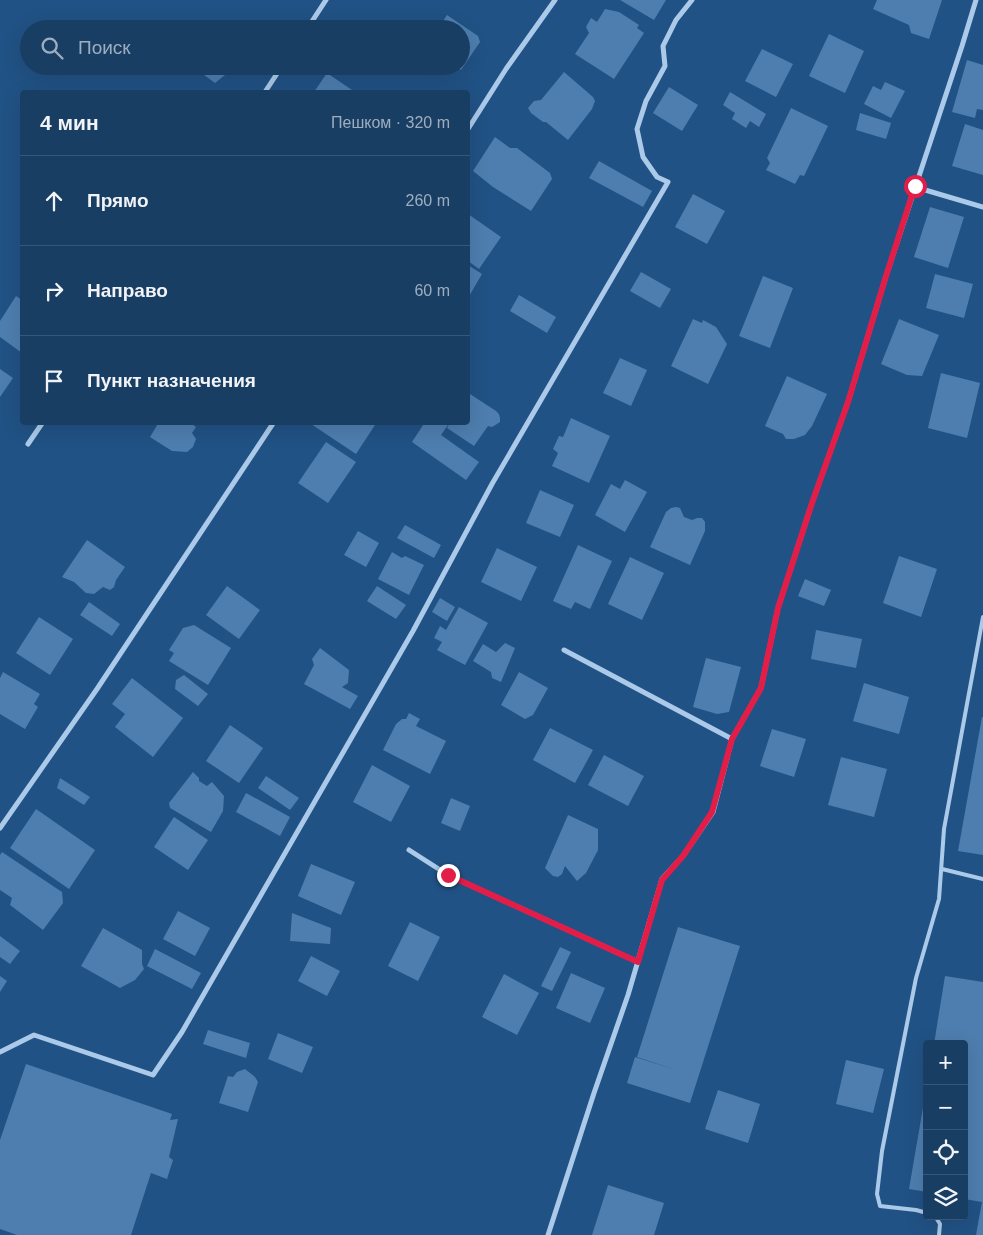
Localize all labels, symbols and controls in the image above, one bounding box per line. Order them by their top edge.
search box [20,20,470,75]
icon: search [38,34,66,62]
text: Поиск [78,37,131,58]
text: 4 мин [40,111,99,134]
text: Пешком · 320 m [331,114,450,131]
route start [904,175,927,198]
icon: ahead [40,187,68,215]
text: Прямо [87,190,149,211]
text: 260 m [406,192,450,209]
icon: right [40,277,68,305]
text: Направо [87,280,168,301]
text: 60 m [414,282,450,299]
icon: arrive [40,367,68,395]
text: Пункт назначения [87,370,256,391]
route end [437,864,460,887]
map controls [923,1040,968,1220]
button: + [923,1040,968,1085]
button: − [923,1085,968,1130]
button: locate [923,1130,968,1175]
button: layers [923,1175,968,1220]

